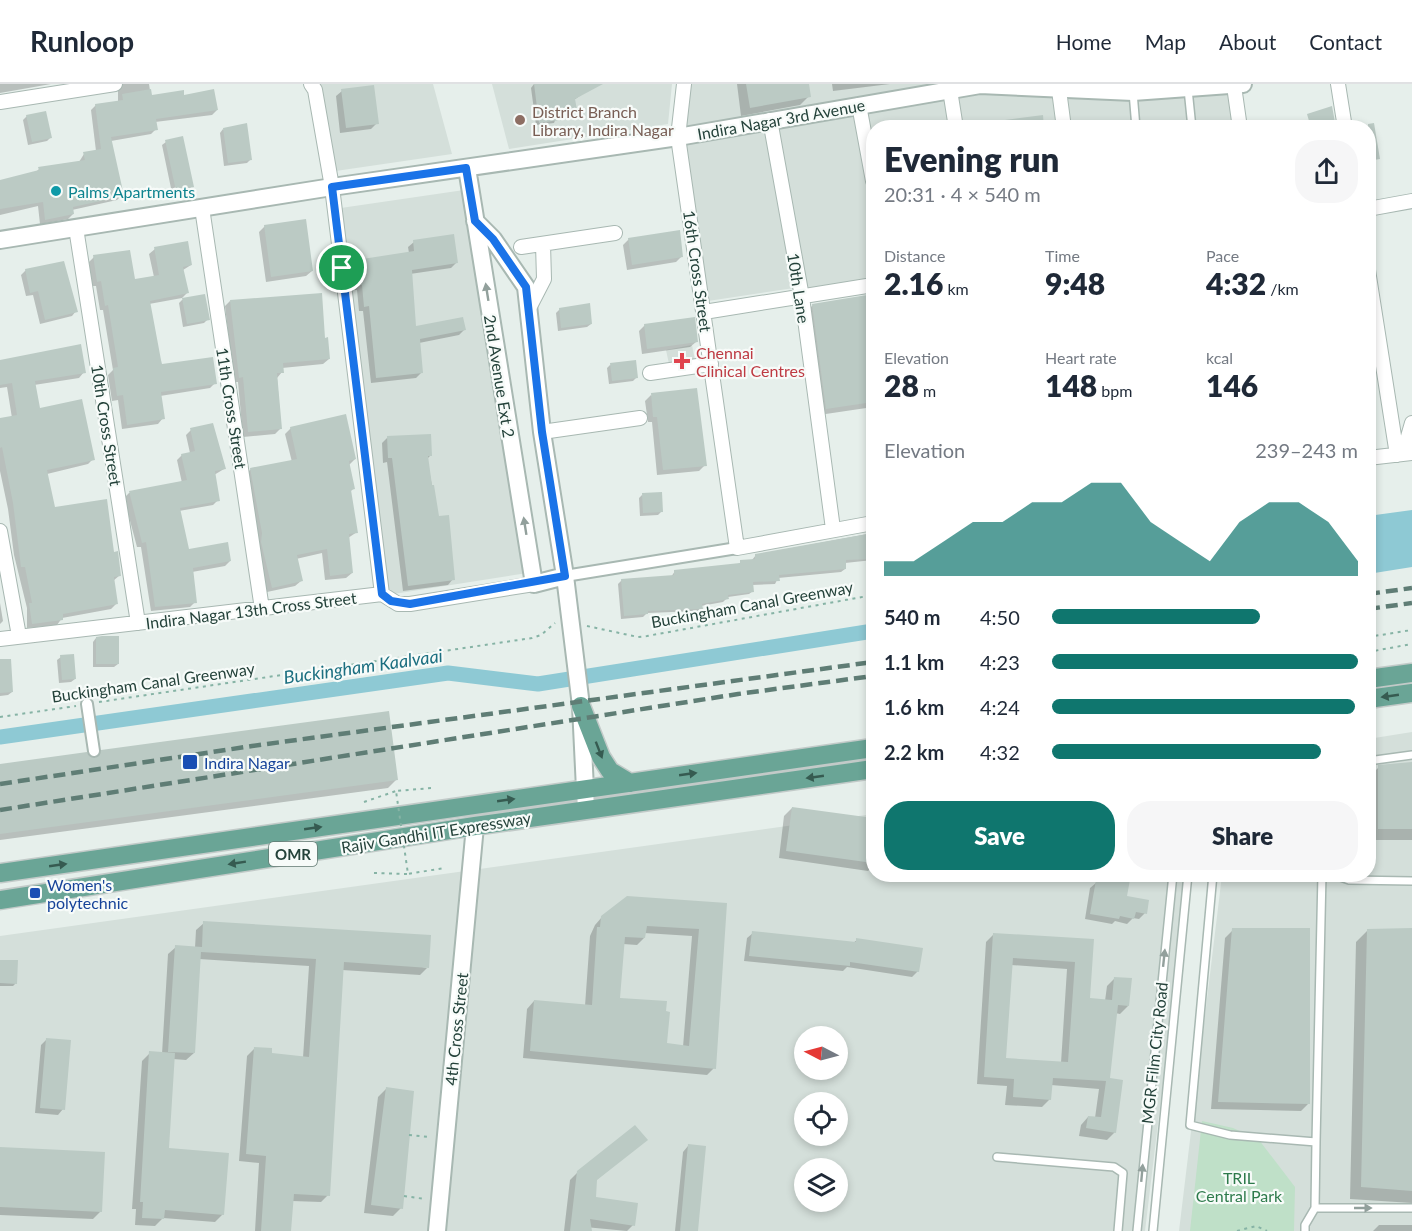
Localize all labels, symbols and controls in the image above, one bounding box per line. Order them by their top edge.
text: Runloop [30,24,134,58]
text: Home [1056,29,1112,54]
text: Map [1145,29,1186,54]
text: About [1219,29,1276,54]
text: Contact [1309,29,1382,54]
street label: Indira Nagar 3rd Avenue [696,95,866,143]
place label: District Branch Library, Indira Nagar [532,102,674,139]
marker: District Branch Library, Indira Nagar [513,113,527,127]
text: Evening run [884,139,1059,179]
button: share [1295,140,1358,203]
place label: Palms Apartments [68,182,195,201]
text: 20:31 · 4 × 540 m [884,182,1041,206]
marker: Palms Apartments [49,184,63,198]
street label: 16th Cross Street [680,209,716,333]
pin [316,242,367,293]
text: Distance [884,246,945,265]
text: Time [1045,246,1080,265]
text: Pace [1206,246,1239,265]
icon: arrive [325,251,358,284]
street label: 10th Lane [784,252,814,324]
text: 2.16 [884,265,943,301]
text: 9:48 [1045,265,1105,301]
text: 4:32 [1206,265,1266,301]
text: km [943,279,969,298]
text: /km [1266,279,1299,298]
one-way arrow [482,283,491,302]
street label: 2nd Avenue Ext 2 [481,313,519,439]
place label: Chennai Clinical Centres [696,343,805,380]
street label: 11th Cross Street [213,346,251,470]
text: Elevation [884,348,949,367]
text: Heart rate [1045,348,1117,367]
text: kcal [1206,348,1233,367]
marker: Chennai Clinical Centres [673,352,691,370]
street label: 10th Cross Street [88,363,126,487]
text: 28 [884,367,919,403]
text: 148 [1045,367,1097,403]
text: 146 [1206,367,1258,403]
text: m [919,381,936,400]
text: bpm [1097,381,1132,400]
text: Elevation [884,438,965,462]
text: 239–243 m [1255,438,1358,462]
one-way arrow [520,516,529,535]
street label: Buckingham Canal Greenway [649,577,855,631]
street label: Indira Nagar 13th Cross Street [145,588,358,632]
text: 540 m [884,605,940,629]
text: 4:50 [980,605,1020,629]
water label: Buckingham Kaalvaai [282,644,444,688]
text: 1.1 km [884,650,944,674]
text: 4:23 [980,650,1020,674]
street label: Buckingham Canal Greenway [50,658,256,706]
one-way arrow [1380,692,1399,701]
text: 1.6 km [884,695,944,719]
text: 4:24 [980,695,1020,719]
text: 2.2 km [884,740,944,764]
text: 4:32 [980,740,1020,764]
one-way arrow [595,741,605,759]
marker: Indira Nagar [181,753,199,771]
place label: Indira Nagar [204,753,290,772]
one-way arrow [679,770,698,779]
one-way arrow [805,773,824,782]
one-way arrow [497,796,516,805]
button: Save [884,801,1115,870]
button: Share [1127,801,1358,870]
street label: Rajiv Gandhi IT Expressway [340,807,533,856]
one-way arrow [304,824,323,833]
road number: OMR [269,842,317,866]
one-way arrow [228,859,247,868]
one-way arrow [49,860,68,869]
place label: Women's polytechnic [47,875,129,912]
marker: Women's polytechnic [28,886,42,900]
one-way arrow [1159,948,1169,967]
street label: 4th Cross Street [441,971,471,1086]
street label: MGR Film City Road [1137,981,1171,1125]
north arrow [794,1026,848,1080]
map controls [794,1026,848,1212]
button: locate [794,1092,848,1146]
button: layers [794,1158,848,1212]
one-way arrow [1137,1163,1147,1182]
park label: TRIL Central Park [1196,1168,1283,1205]
one-way arrow [1354,1203,1373,1213]

